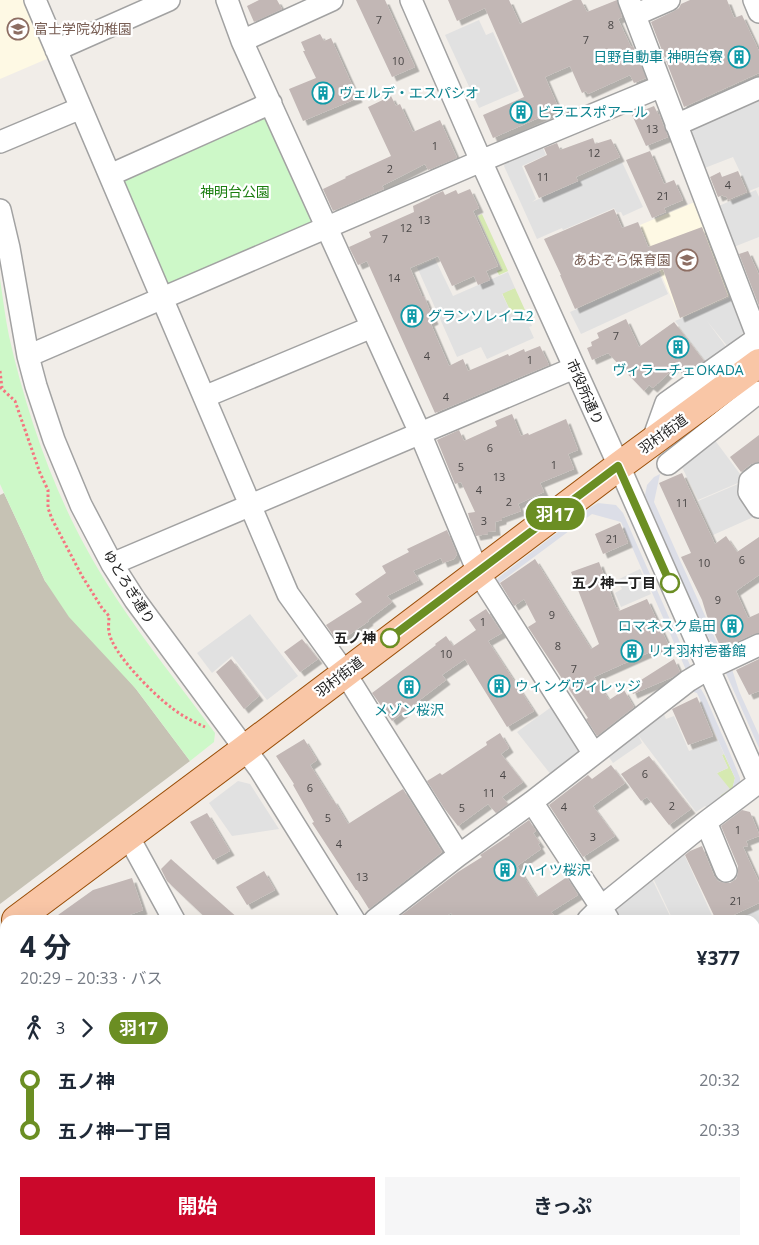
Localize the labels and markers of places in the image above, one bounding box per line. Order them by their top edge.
school or university icon: 富士学院幼稚園 [6,17,30,41]
place label: 富士学院幼稚園 [34,19,132,38]
building icon: 日野自動車 神明台寮 [727,45,751,69]
place label: 日野自動車 神明台寮 [593,47,723,66]
building icon: ヴェルデ・エスパシオ [311,81,335,105]
place label: ヴェルデ・エスパシオ [339,83,479,102]
building icon: ビラエスポアール [509,100,533,124]
place label: ビラエスポアール [537,102,648,121]
school or university icon: あおぞら保育園 [675,248,699,272]
place label: あおぞら保育園 [573,250,671,269]
building icon: グランソレイユ2 [400,304,424,328]
place label: グランソレイユ2 [428,306,534,325]
building icon: ヴィラーチェOKADA [666,335,690,359]
place label: ヴィラーチェOKADA [612,360,744,379]
place label: 五ノ神一丁目 [572,573,656,592]
marker: 五ノ神一丁目 [660,573,680,593]
building icon: ロマネスク島田 [720,614,744,638]
place label: ロマネスク島田 [618,616,716,635]
place label: 五ノ神 [334,628,376,647]
marker: 五ノ神 [380,628,400,648]
building icon: リオ羽村壱番館 [620,639,644,663]
place label: リオ羽村壱番館 [648,641,746,660]
building icon: ウィングヴィレッジ [487,674,511,698]
building icon: メゾン桜沢 [397,675,421,699]
place label: ウィングヴィレッジ [515,676,641,695]
place label: メゾン桜沢 [374,700,444,719]
building icon: ハイツ桜沢 [493,858,517,882]
place label: ハイツ桜沢 [521,860,591,879]

